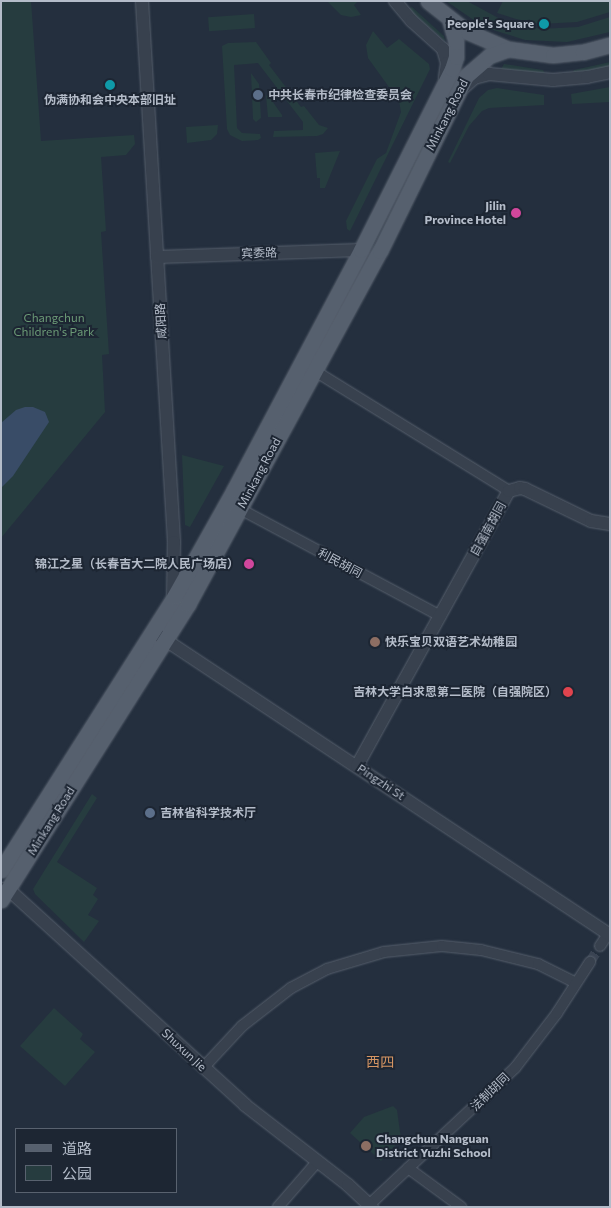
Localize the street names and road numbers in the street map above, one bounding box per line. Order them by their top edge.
street label: Minkang Road [423,77,471,153]
street label: 宾委路 [241,245,277,261]
street label: 咸阳路 [153,303,169,339]
street label: Minkang Road [234,435,284,511]
street label: 自强南胡同 [467,499,509,559]
street label: 利民胡同 [315,545,365,581]
street label: Pingzhi St [355,761,407,803]
street label: Minkang Road [24,784,78,858]
street label: Shuxun Jie [159,1026,209,1074]
street label: 法制胡同 [468,1070,512,1114]

